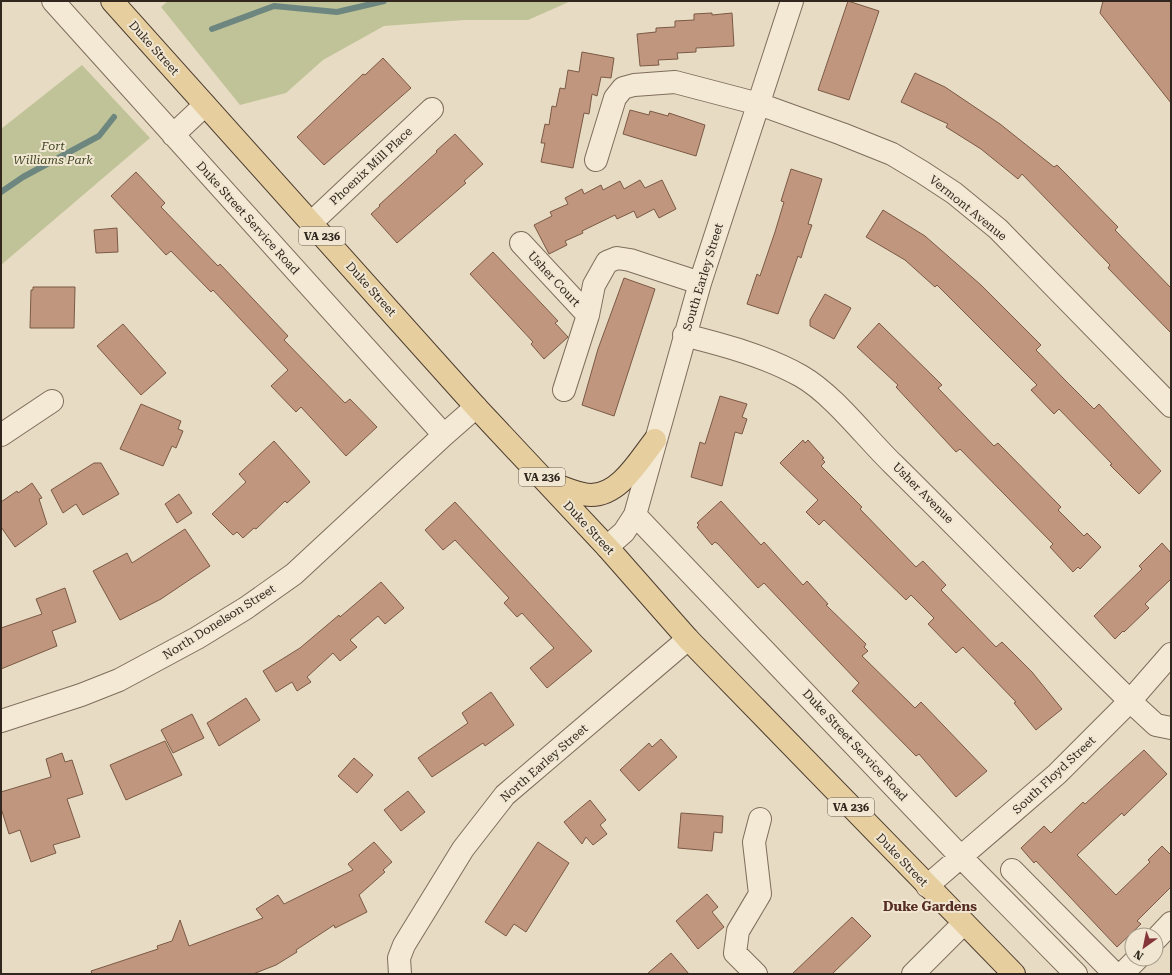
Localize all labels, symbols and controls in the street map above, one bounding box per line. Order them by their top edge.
street label: Duke Street [126,18,182,78]
street label: Phoenix Mill Place [327,124,415,208]
park label: Fort Williams Park [13,139,93,167]
street label: Duke Street Service Road [194,159,303,278]
street label: Vermont Avenue [926,172,1010,244]
street label: South Earley Street [680,221,726,332]
road number: VA 236 [299,227,345,245]
street label: Usher Court [525,248,584,310]
street label: Duke Street [343,259,399,319]
street label: Usher Avenue [890,460,957,527]
road number: VA 236 [519,468,565,486]
street label: Duke Street [561,498,618,558]
street label: North Donelson Street [160,581,278,662]
street label: Duke Street Service Road [800,686,910,804]
street label: North Earley Street [497,721,591,805]
street label: South Floyd Street [1010,733,1099,817]
road number: VA 236 [828,798,874,816]
street label: Duke Street [873,831,931,890]
district label: Duke Gardens [883,899,977,914]
north arrow [1124,927,1164,967]
text: N [1131,947,1146,963]

